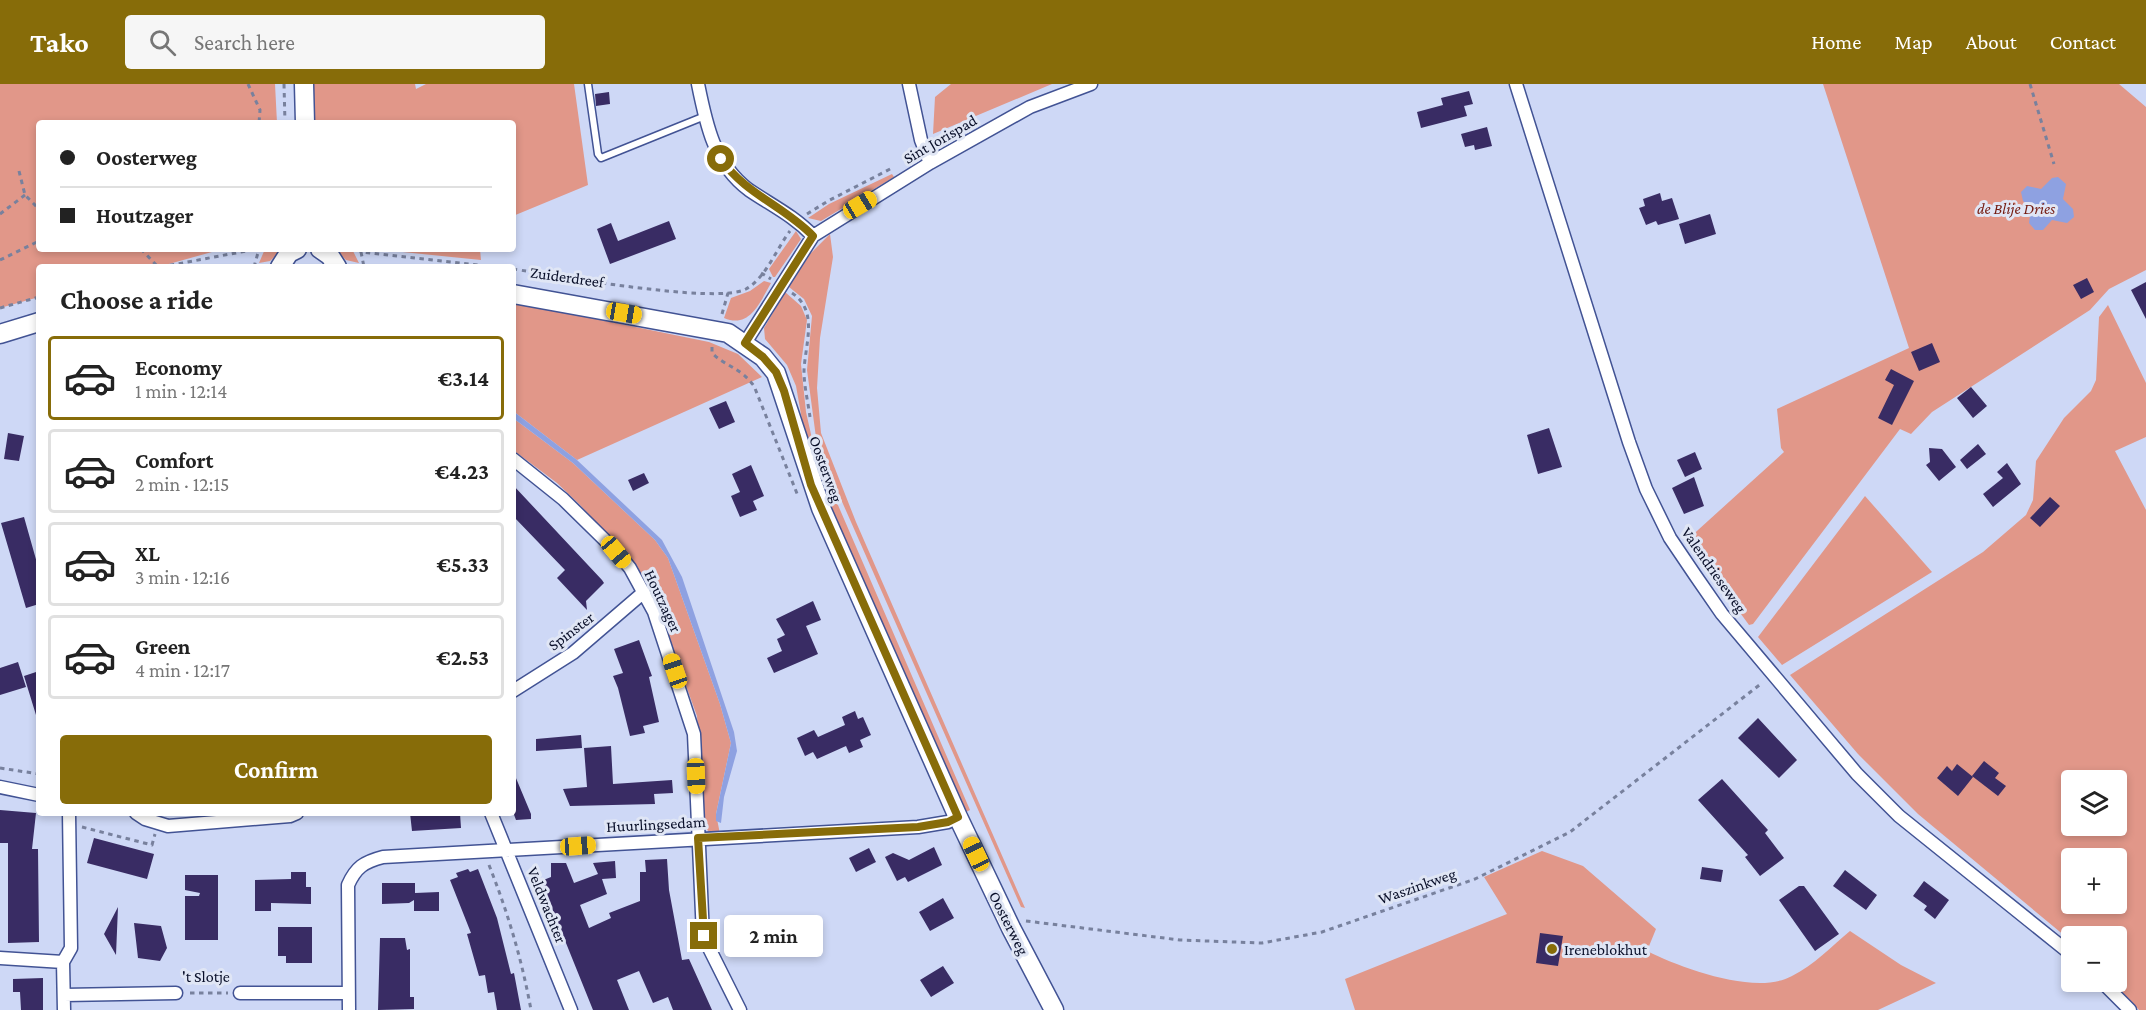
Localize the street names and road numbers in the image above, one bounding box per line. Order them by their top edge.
street label: Sint Jorispad [900,111,981,168]
street label: Zuiderdreef [529,263,606,291]
street label: Oosterweg [805,434,846,505]
street label: Valendrieseweg [1677,524,1750,617]
street label: Houtzager [640,567,685,636]
street label: Spinster [545,608,598,654]
street label: Huurlingsedam [606,813,706,836]
street label: Veldwachter [524,865,570,946]
street label: Waszinkweg [1376,865,1459,908]
street label: Oosterweg [985,888,1032,958]
street label: 't Slotje [182,968,230,986]

